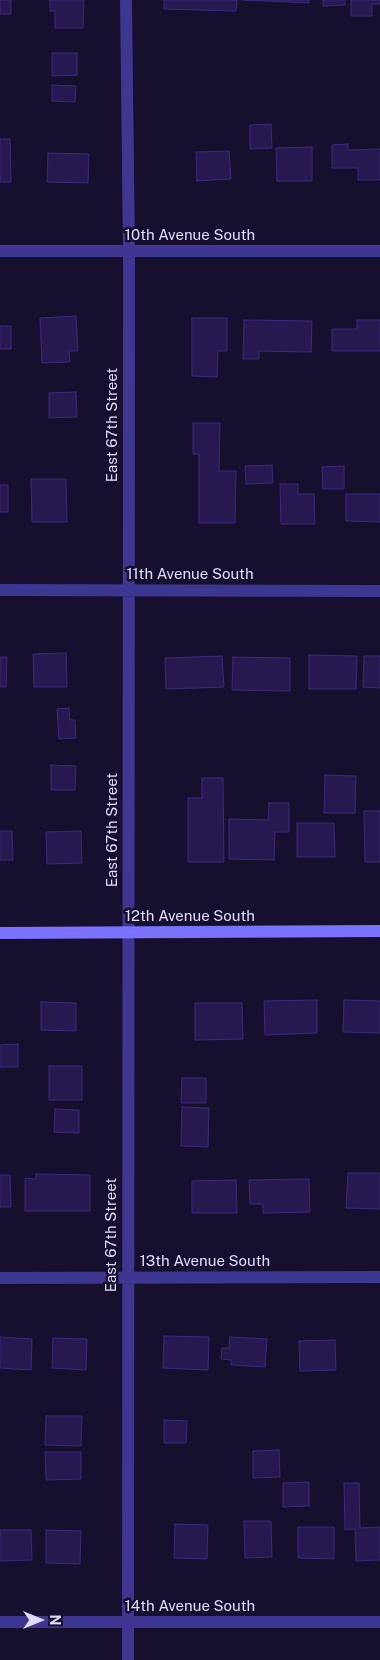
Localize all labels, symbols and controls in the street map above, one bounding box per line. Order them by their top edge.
street label: 10th Avenue South [125,226,255,244]
street label: East 67th Street [103,368,121,482]
street label: 11th Avenue South [126,565,254,583]
street label: East 67th Street [103,773,121,887]
street label: 12th Avenue South [125,907,255,925]
street label: East 67th Street [102,1178,120,1292]
street label: 13th Avenue South [140,1252,270,1270]
north arrow [15,1595,65,1645]
street label: 14th Avenue South [125,1597,255,1615]
text: N [47,1615,63,1625]

